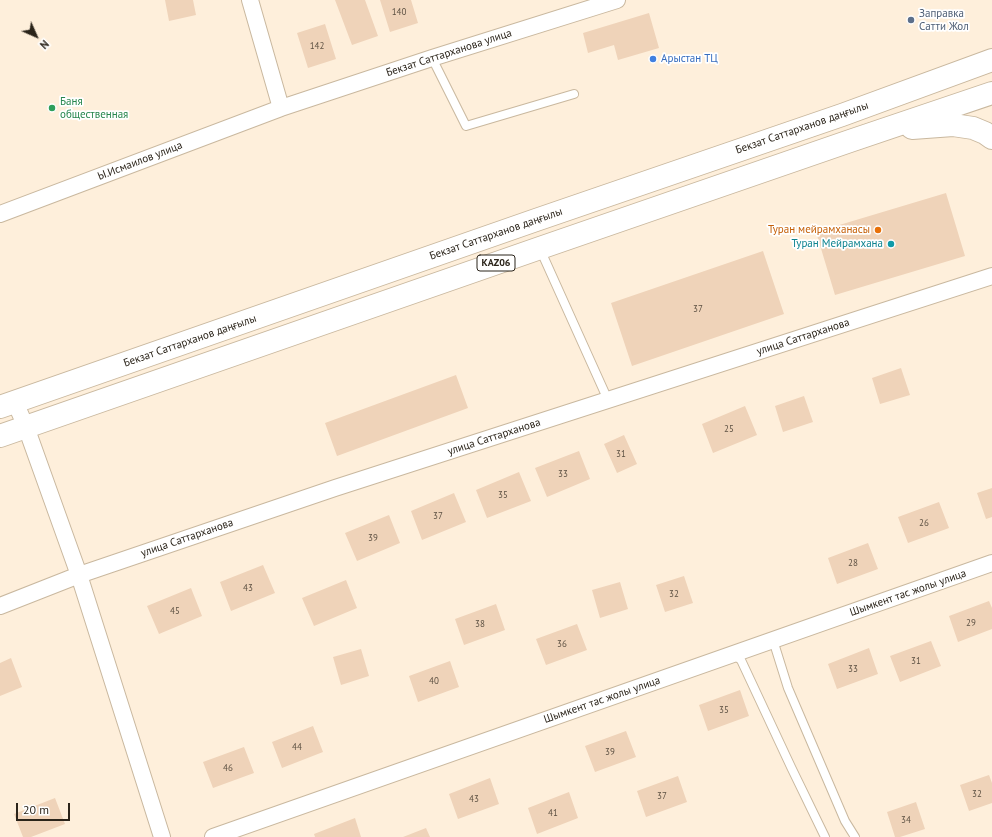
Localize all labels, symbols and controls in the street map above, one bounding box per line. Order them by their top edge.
house number: 140 [392,7,406,17]
place label: Заправка Сатти Жол [919,7,969,33]
marker: Заправка Сатти Жол [906,15,916,25]
north arrow [16,16,56,56]
street label: Бекзат Саттарханова улица [384,26,514,80]
text: N [37,37,52,52]
house number: 142 [310,41,324,51]
place label: Арыстан ТЦ [661,52,718,66]
marker: Арыстан ТЦ [648,54,658,64]
place label: Баня общественная [60,95,128,121]
street label: Бекзат Саттарханов даңғылы [734,99,870,157]
marker: Баня общественная [47,103,57,113]
street label: Ы.Исмаилов улица [96,139,184,183]
street label: Бекзат Саттарханов даңғылы [428,205,564,263]
place label: Туран мейрамханасы [768,223,870,237]
marker: Туран мейрамханасы [873,225,883,235]
place label: Туран Мейрамхана [792,237,883,251]
marker: Туран Мейрамхана [886,239,896,249]
road number: KАZ06 [477,255,515,271]
house number: 37 [693,304,703,314]
street label: Бекзат Саттарханов даңғылы [122,312,258,370]
street label: улица Саттарханова [755,316,851,358]
street label: улица Саттарханова [446,416,542,458]
house number: 25 [724,424,734,434]
house number: 31 [616,449,626,459]
house number: 33 [558,469,568,479]
house number: 35 [498,490,508,500]
house number: 37 [433,511,443,521]
street label: улица Саттарханова [139,516,235,560]
house number: 26 [919,518,929,528]
house number: 39 [368,533,378,543]
house number: 28 [848,558,858,568]
street label: Шымкент тас жолы улица [848,567,968,619]
house number: 43 [243,583,253,593]
house number: 32 [669,589,679,599]
house number: 45 [170,606,180,616]
house number: 29 [966,618,976,628]
house number: 38 [475,619,485,629]
house number: 36 [557,639,567,649]
house number: 31 [911,656,921,666]
house number: 33 [848,664,858,674]
street label: Шымкент тас жолы улица [542,674,662,726]
house number: 40 [429,676,439,686]
house number: 35 [719,705,729,715]
house number: 44 [292,742,302,752]
house number: 39 [605,747,615,757]
house number: 46 [223,763,233,773]
house number: 32 [972,789,982,799]
house number: 37 [657,791,667,801]
house number: 43 [469,794,479,804]
scale bar [18,795,72,821]
text: 20 m [23,802,49,817]
house number: 41 [548,808,558,818]
house number: 34 [901,815,911,825]

